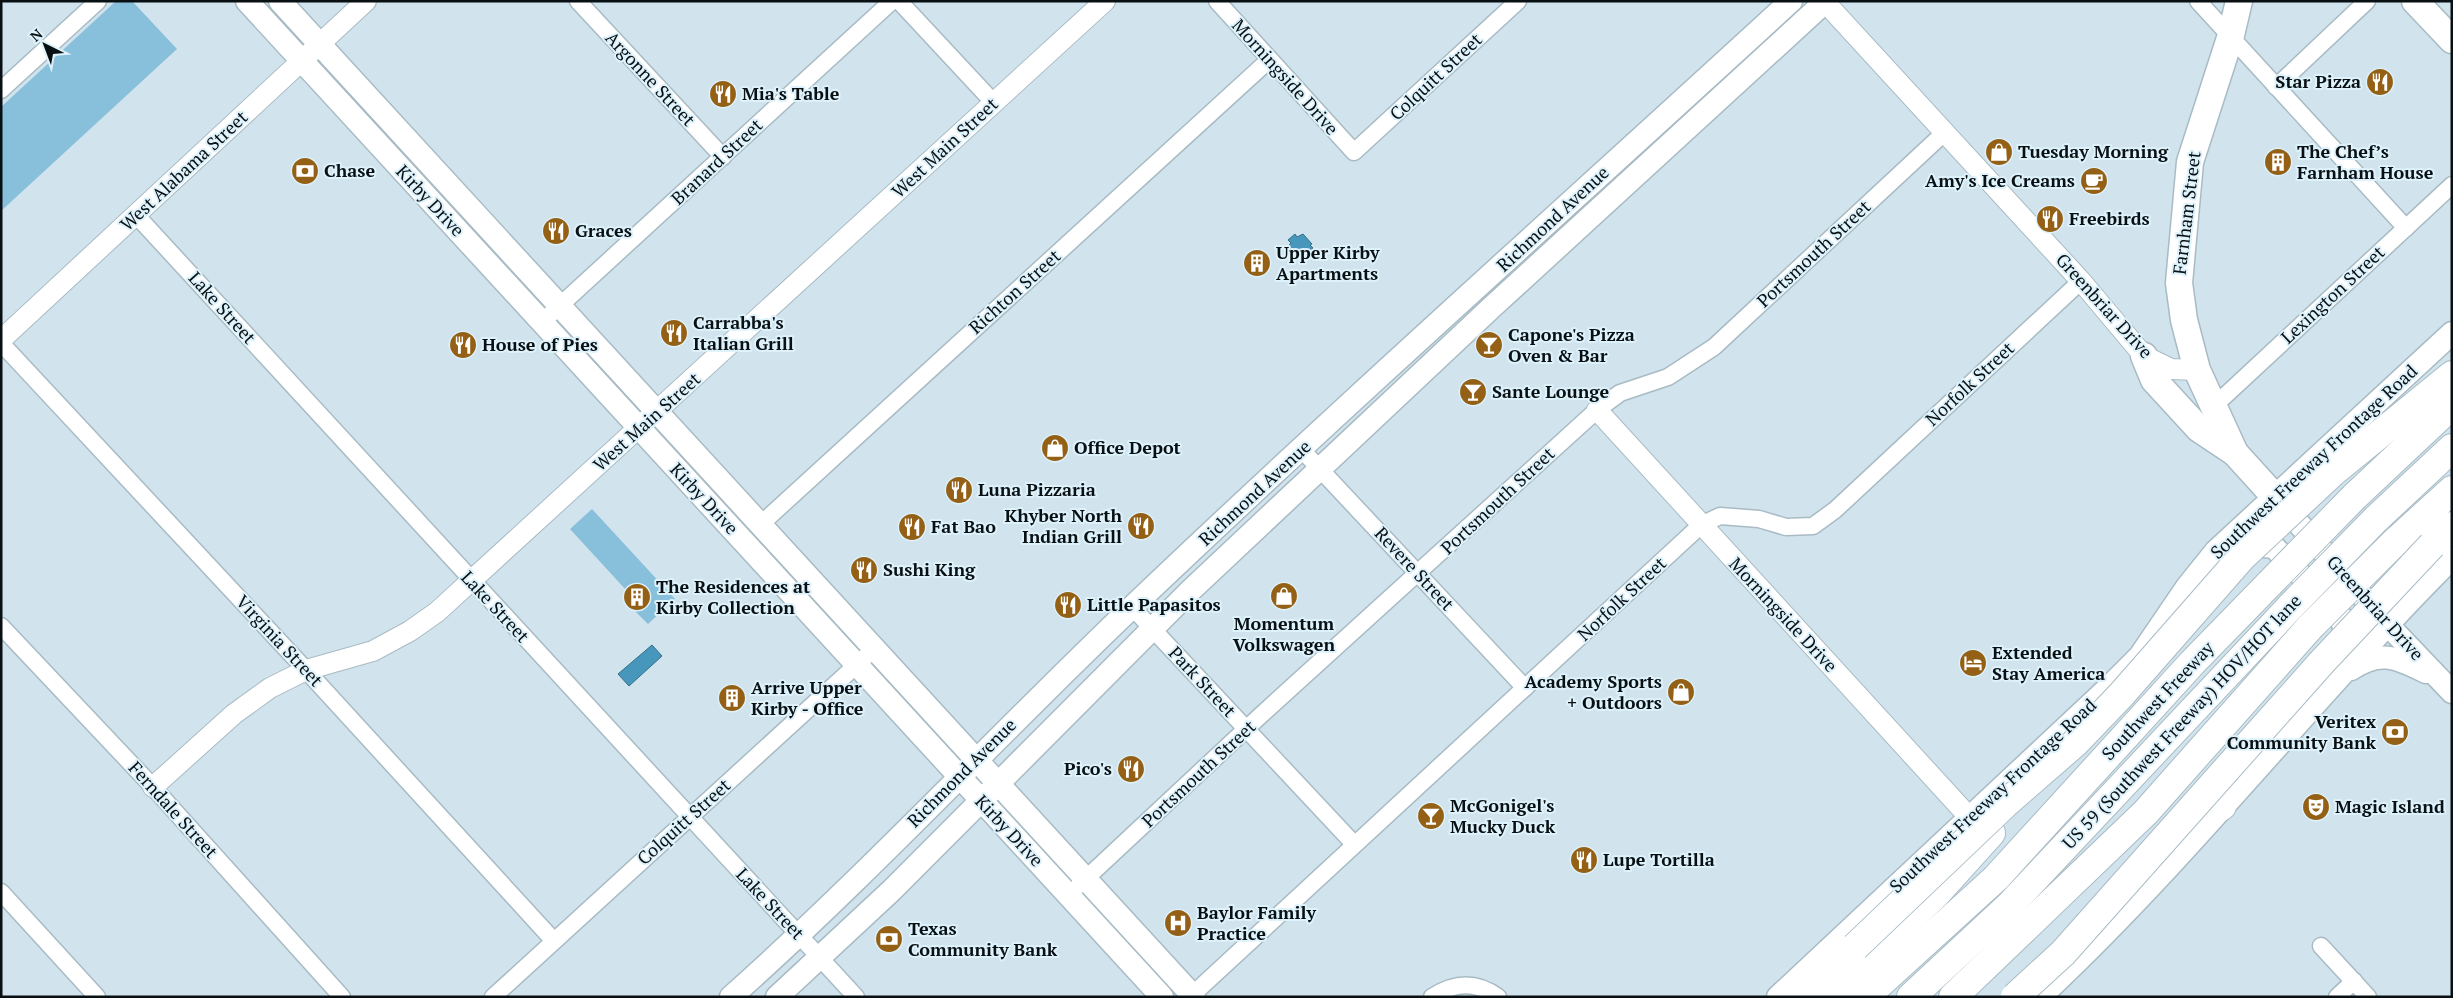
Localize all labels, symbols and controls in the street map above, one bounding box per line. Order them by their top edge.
street label: Morningside Drive [1227,13,1344,139]
north arrow [20,20,70,70]
text: N [26,24,47,46]
street label: Argonne Street [601,26,701,131]
street label: Colquitt Street [1384,27,1487,125]
restaurant icon: Star Pizza [2365,67,2395,97]
place label: Star Pizza [2275,69,2361,93]
restaurant icon: Mia's Table [708,79,738,109]
place label: Mia's Table [742,81,840,105]
street label: West Main Street [886,92,1003,203]
street label: West Alabama Street [114,105,252,236]
street label: Branard Street [666,113,767,210]
shop icon: Tuesday Morning [1984,137,2014,167]
place label: Tuesday Morning [2018,139,2169,163]
place label: The Chef’s Farnham House [2297,139,2434,184]
building icon: The Chef’s Farnham House [2263,147,2293,177]
street label: Farnham Street [2167,150,2206,276]
bank icon: Chase [290,156,320,186]
place label: Chase [324,158,375,182]
street label: Kirby Drive [391,159,470,241]
street label: Richmond Avenue [1491,160,1614,276]
cafe icon: Amy's Ice Creams [2079,166,2109,196]
place label: Amy's Ice Creams [1925,168,2075,192]
street label: Portsmouth Street [1751,194,1875,312]
restaurant icon: Freebirds [2035,204,2065,234]
place label: Freebirds [2069,206,2150,230]
restaurant icon: Graces [541,216,571,246]
place label: Graces [575,218,632,242]
place label: Upper Kirby Apartments [1276,240,1380,285]
street label: Lexington Street [2275,240,2389,348]
street label: Richton Street [963,243,1066,339]
building icon: Upper Kirby Apartments [1242,248,1272,278]
street label: Greenbriar Drive [2051,248,2158,363]
street label: Lake Street [184,266,262,349]
place label: Carrabba's Italian Grill [693,310,794,355]
restaurant icon: Carrabba's Italian Grill [659,318,689,348]
place label: Capone's Pizza Oven & Bar [1508,322,1635,367]
restaurant icon: House of Pies [448,330,478,360]
bar icon: Capone's Pizza Oven & Bar [1474,330,1504,360]
place label: House of Pies [482,332,598,356]
street label: Norfolk Street [1920,336,2019,431]
street label: Southwest Freeway Frontage Road [2205,359,2422,564]
street label: West Main Street [587,366,705,476]
bar icon: Sante Lounge [1458,377,1488,407]
place label: Sante Lounge [1492,379,1609,403]
shop icon: Office Depot [1040,433,1070,463]
street label: Richmond Avenue [1193,434,1316,550]
place label: Office Depot [1074,435,1181,459]
street label: Portsmouth Street [1435,441,1559,559]
street label: Kirby Drive [665,457,744,539]
restaurant icon: Luna Pizzaria [944,475,974,505]
place label: Luna Pizzaria [978,477,1096,501]
place label: Khyber North Indian Grill [1005,503,1122,548]
restaurant icon: Khyber North Indian Grill [1126,511,1156,541]
restaurant icon: Fat Bao [897,512,927,542]
place label: Fat Bao [931,514,996,538]
street label: Revere Street [1370,521,1460,616]
street label: Greenbriar Drive [2322,550,2429,665]
street label: Norfolk Street [1572,551,1671,646]
street label: Morningside Drive [1724,552,1843,677]
restaurant icon: Sushi King [849,555,879,585]
place label: Sushi King [883,557,976,581]
street label: Lake Street [456,565,535,647]
place label: The Residences at Kirby Collection [656,574,810,619]
shop icon: Momentum Volkswagen [1269,581,1299,611]
building icon: The Residences at Kirby Collection [622,582,652,612]
street label: Virginia Street [231,589,329,692]
street label: US 59 (Southwest Freeway) HOV/HOT lane [2056,589,2306,854]
restaurant icon: Little Papasitos [1053,590,1083,620]
place label: Little Papasitos [1087,592,1221,616]
place label: Momentum Volkswagen [1233,611,1336,656]
street label: Southwest Freeway [2096,635,2219,765]
place label: Extended Stay America [1992,640,2105,685]
street label: Park Street [1164,641,1242,722]
hotel icon: Extended Stay America [1958,648,1988,678]
place label: Academy Sports + Outdoors [1525,669,1662,714]
place label: Arrive Upper Kirby - Office [751,675,864,720]
shop icon: Academy Sports + Outdoors [1666,677,1696,707]
building icon: Arrive Upper Kirby - Office [717,683,747,713]
street label: Southwest Freeway Frontage Road [1884,693,2101,898]
place label: Veritex Community Bank [2227,709,2377,754]
street label: Richmond Avenue [902,713,1021,832]
street label: Portsmouth Street [1136,714,1260,832]
bank icon: Veritex Community Bank [2380,717,2410,747]
restaurant icon: Pico's [1116,754,1146,784]
street label: Ferndale Street [124,756,224,863]
place label: Pico's [1064,756,1112,780]
street label: Colquitt Street [631,773,735,870]
street label: Kirby Drive [970,789,1049,871]
theatre icon: Magic Island [2301,792,2331,822]
place label: McGonigel's Mucky Duck [1450,793,1556,838]
place label: Magic Island [2335,794,2445,818]
bar icon: McGonigel's Mucky Duck [1416,801,1446,831]
restaurant icon: Lupe Tortilla [1569,845,1599,875]
place label: Lupe Tortilla [1603,847,1715,871]
street label: Lake Street [731,862,810,944]
place label: Baylor Family Practice [1197,900,1316,945]
hospital icon: Baylor Family Practice [1163,908,1193,938]
place label: Texas Community Bank [908,916,1058,961]
bank icon: Texas Community Bank [874,924,904,954]

